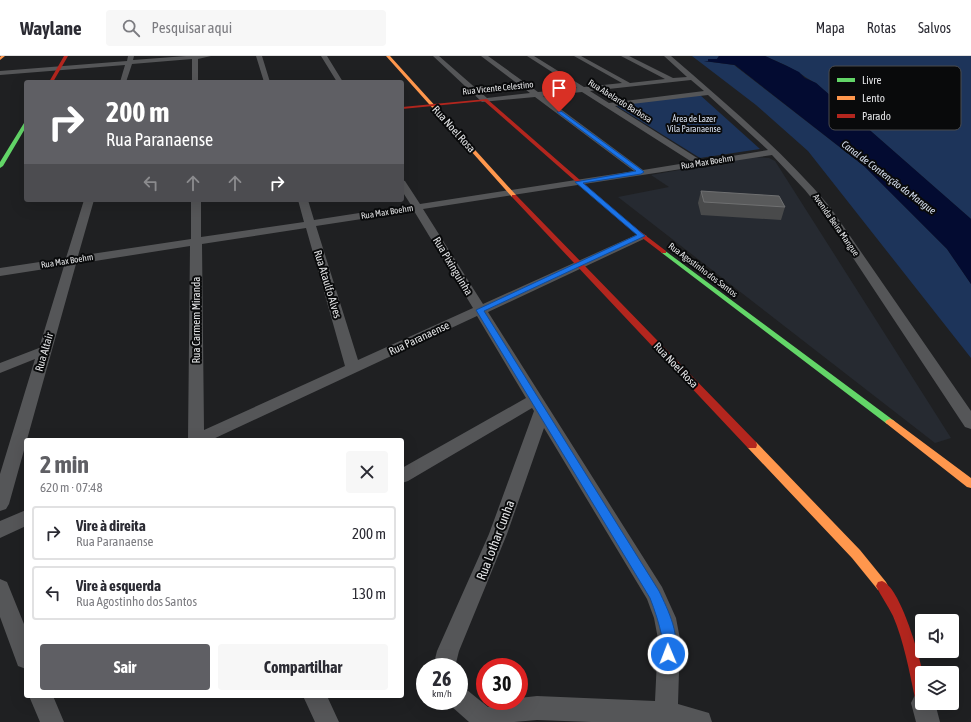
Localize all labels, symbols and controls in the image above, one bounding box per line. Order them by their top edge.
search box [106,10,386,46]
text: Waylane [20,17,82,39]
icon: search [120,17,142,39]
text: Pesquisar aqui [152,19,232,36]
text: Mapa [816,20,845,36]
text: Rotas [867,20,896,36]
text: Salvos [918,20,951,36]
legend [829,66,961,130]
pin [542,71,576,112]
text: Livre [862,74,882,86]
icon: arrive [548,77,570,99]
street label: Rua Abelardo Barbosa [586,77,654,125]
street label: Rua Vicente Celestino [462,79,534,97]
text: Lento [862,92,885,104]
icon: right [40,96,92,148]
text: 200 m [106,96,169,128]
street label: Rua Noel Rosa [430,103,478,155]
text: Parado [862,110,891,122]
park label: Área de Lazer Vila Paranaense [667,114,721,134]
text: Rua Paranaense [106,129,213,150]
water label: Canal de Contenção do Mangue [839,138,938,217]
street label: Rua Max Boehm [680,153,734,171]
icon: left [140,172,162,194]
icon: ahead [182,172,204,194]
icon: ahead [224,172,246,194]
icon: right [266,172,288,194]
street label: Avenida Beira Mangue [811,192,861,258]
street label: Rua Max Boehm [360,203,414,221]
street label: Rua Pixinguinha [431,235,475,297]
street label: Rua Agostinho dos Santos [667,241,739,299]
street label: Rua Ataulfo Alves [312,249,344,320]
street label: Rua Max Boehm [40,252,94,270]
street label: Rua Carmem Miranda [190,277,202,363]
street label: Rua Paranaense [387,319,451,357]
street label: Rua Altair [33,330,55,373]
street label: Rua Noel Rosa [651,340,701,390]
text: 2 min [40,451,89,478]
button: close [346,451,388,493]
text: 620 m · 07:48 [40,480,103,495]
street label: Rua Lothar Cunha [473,498,518,582]
text: Vire à direita [76,517,146,534]
icon: right [42,522,64,544]
text: 200 m [352,525,386,542]
text: Rua Paranaense [76,534,153,549]
text: Vire à esquerda [76,577,161,594]
icon: left [42,582,64,604]
text: 130 m [352,585,386,602]
text: Rua Agostinho dos Santos [76,594,197,609]
map controls [915,614,959,710]
button: sound [915,614,959,658]
position arrow [647,633,689,675]
button: Sair [40,644,210,690]
button: Compartilhar [218,644,388,690]
speed limit sign: 30 [476,658,528,710]
button: layers [915,666,959,710]
text: 26 [433,667,451,690]
text: km/h [432,688,452,699]

